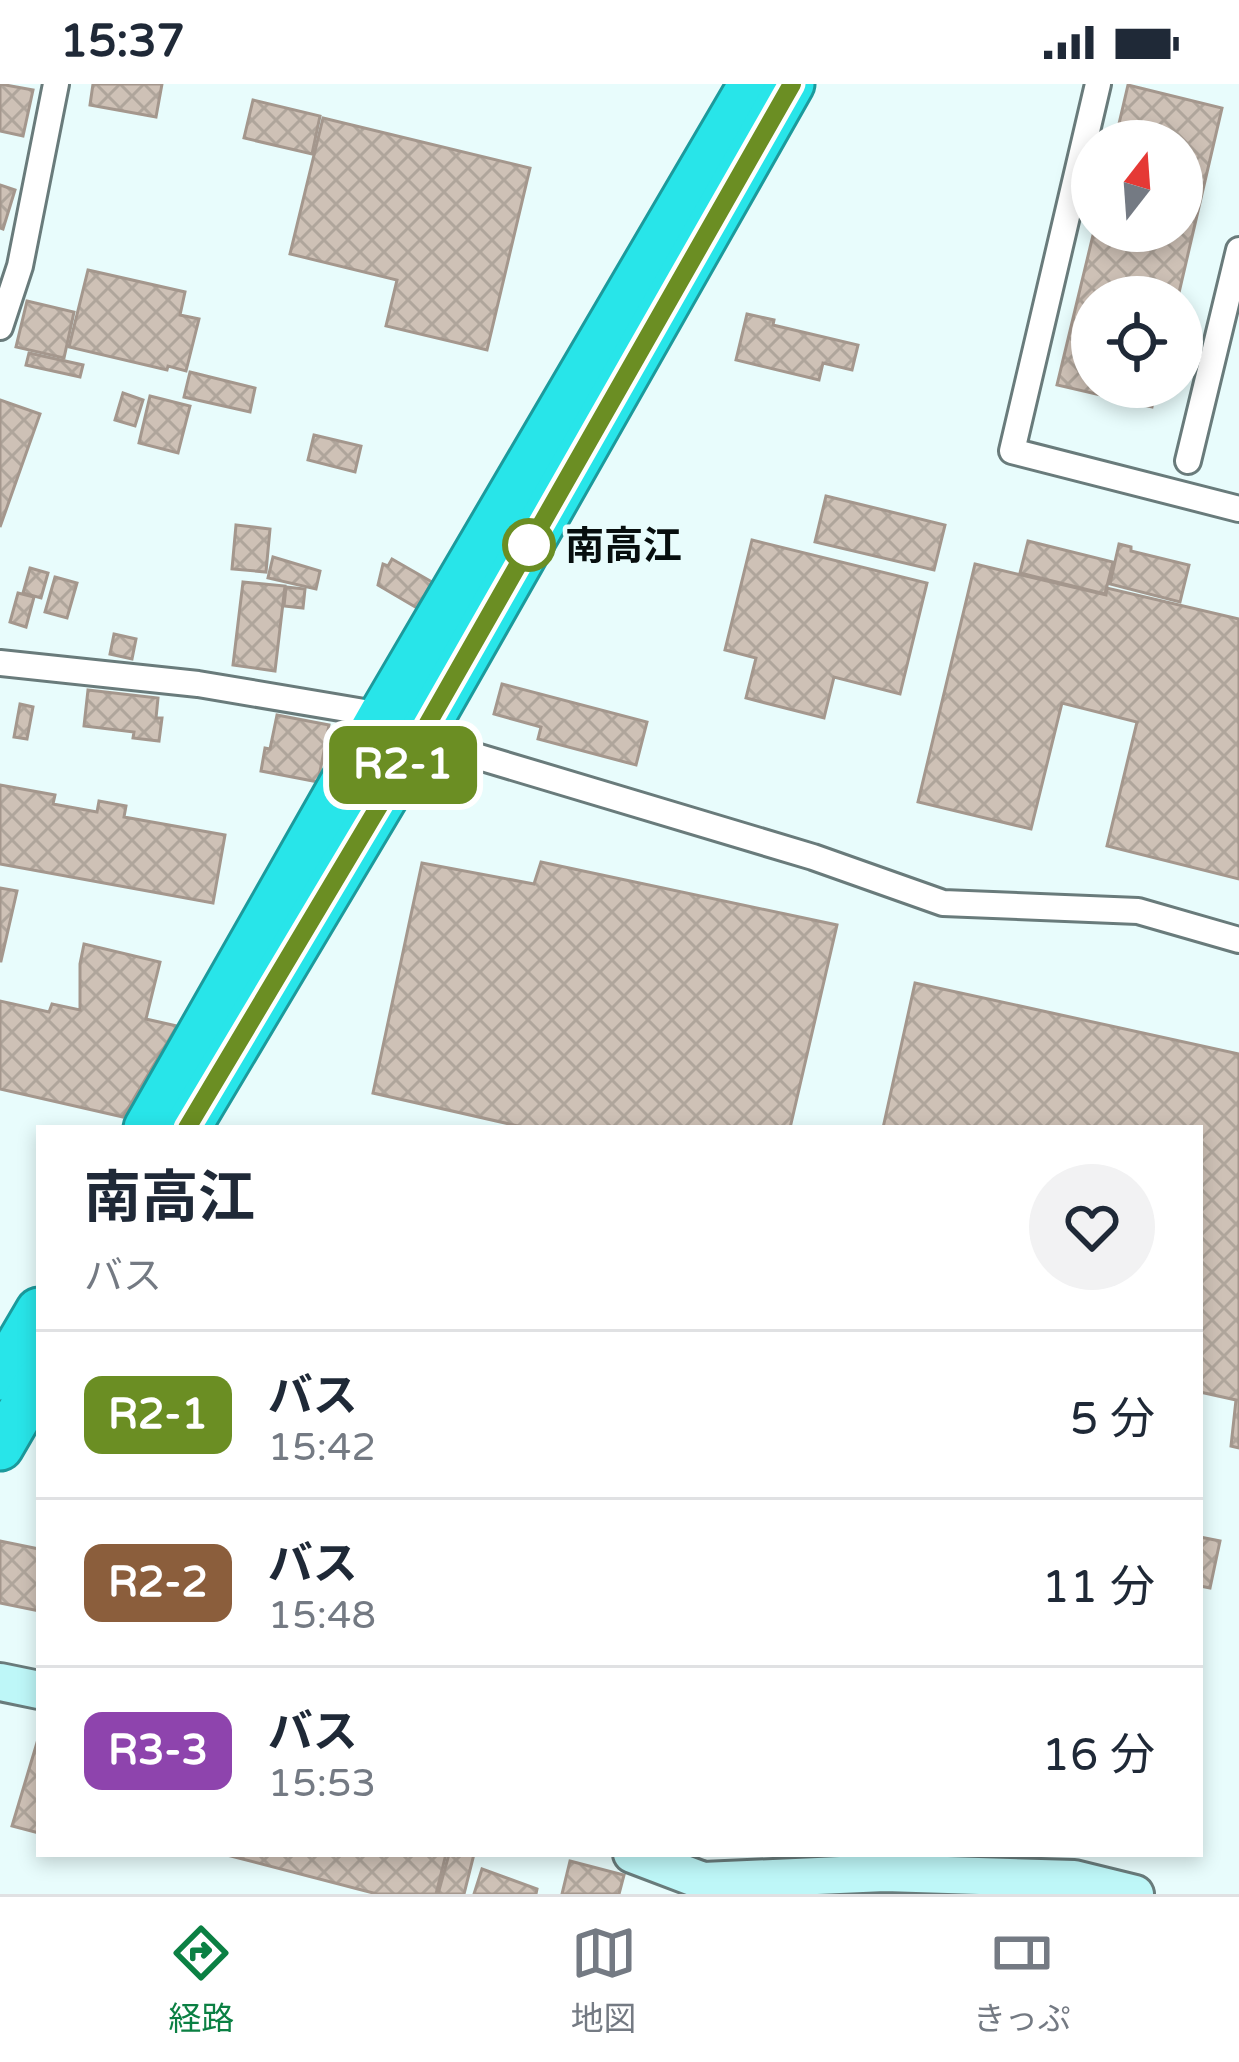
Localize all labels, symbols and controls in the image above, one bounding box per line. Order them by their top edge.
text: 15:37 [60,15,185,69]
north arrow [1071,120,1203,252]
map controls [1071,120,1203,408]
button: locate [1071,276,1203,408]
marker: 南高江 [504,520,554,570]
place label: 南高江 [565,523,682,570]
line badge: R2-1 [319,726,487,804]
text: R2-1 [353,739,453,790]
button: heart [1029,1164,1155,1290]
text: 南高江 [84,1165,255,1233]
text: バス [84,1253,162,1300]
text: バス [268,1370,358,1424]
text: R2-1 [108,1389,208,1440]
text: 5 分 [1070,1393,1155,1447]
text: 15:42 [268,1424,376,1471]
text: バス [268,1538,358,1592]
text: R2-2 [108,1557,208,1608]
text: 11 分 [1042,1561,1155,1615]
text: 15:48 [268,1592,376,1639]
text: バス [268,1706,358,1760]
text: R3-3 [108,1725,208,1776]
text: 16 分 [1042,1729,1155,1783]
text: 15:53 [268,1760,376,1807]
tab: 経路 [168,1920,234,2040]
tab: 地図 [571,1920,637,2040]
tab: きっぷ [973,1920,1071,2040]

